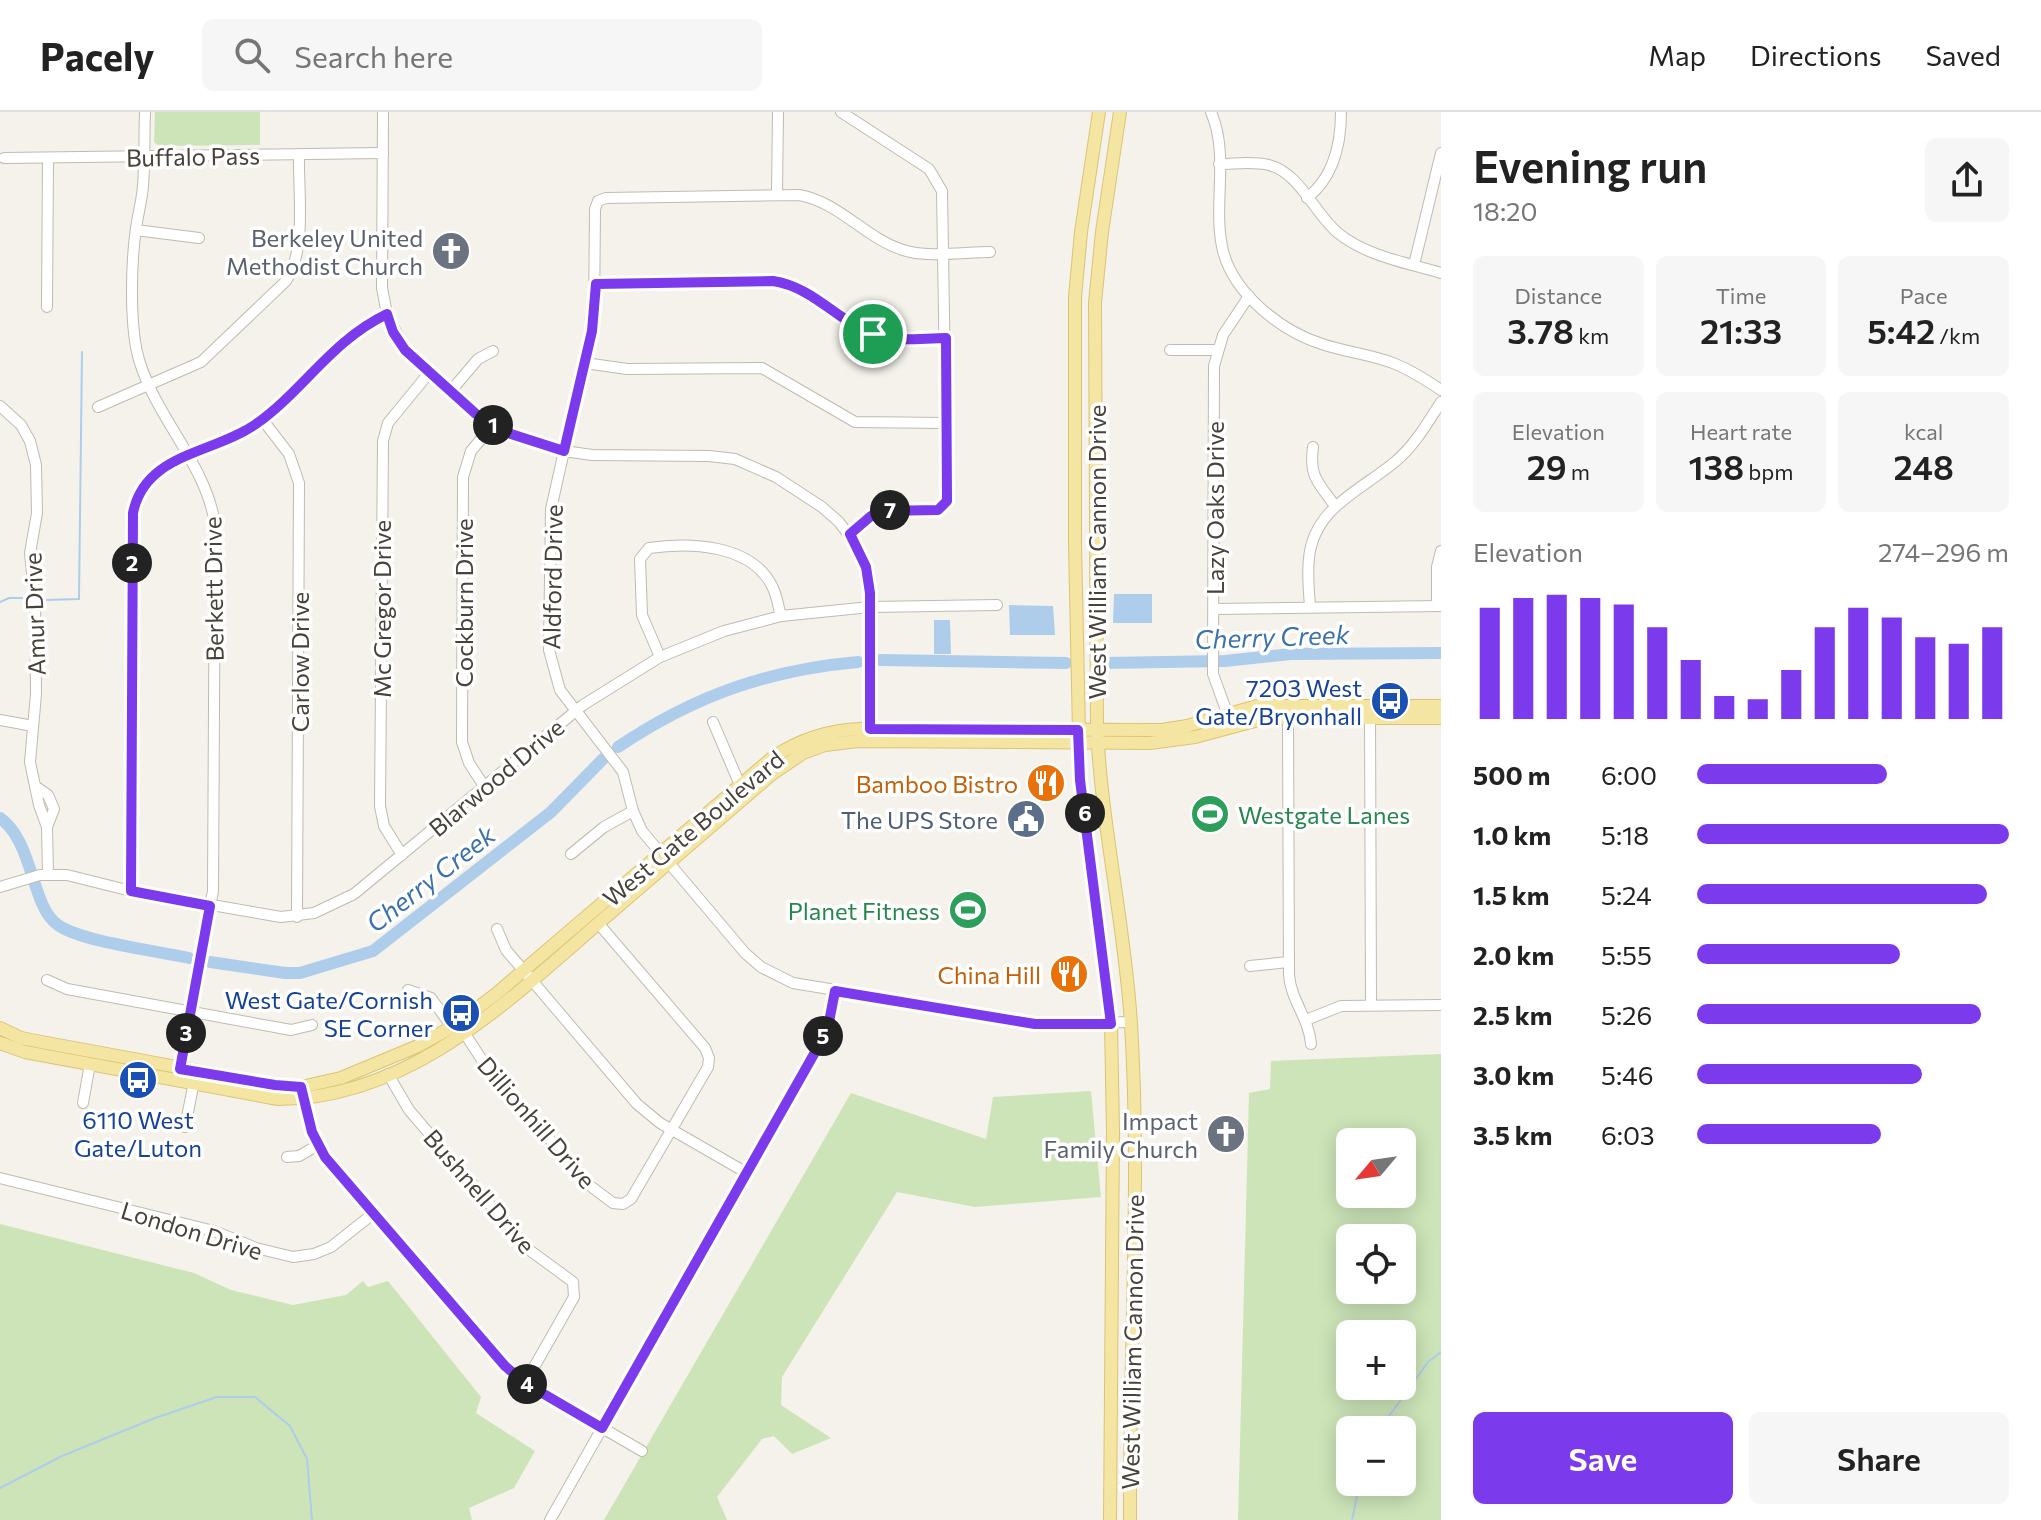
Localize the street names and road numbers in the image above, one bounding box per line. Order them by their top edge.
street label: Buffalo Pass [126,140,260,172]
street label: West William Cannon Drive [1082,404,1111,700]
street label: Lazy Oaks Drive [1200,421,1229,595]
street label: Aldford Drive [536,504,568,650]
street label: Berkett Drive [197,516,229,662]
street label: Cockburn Drive [449,518,478,688]
street label: Mc Gregor Drive [367,520,396,698]
street label: Amur Drive [17,552,51,676]
street label: Carlow Drive [285,592,314,732]
street label: Blarwood Drive [422,712,570,842]
street label: West Gate Boulevard [597,744,789,912]
street label: Dillionhill Drive [472,1050,602,1194]
street label: Bushnell Drive [418,1123,542,1259]
street label: West William Cannon Drive [1115,1194,1149,1490]
street label: London Drive [118,1195,266,1265]

